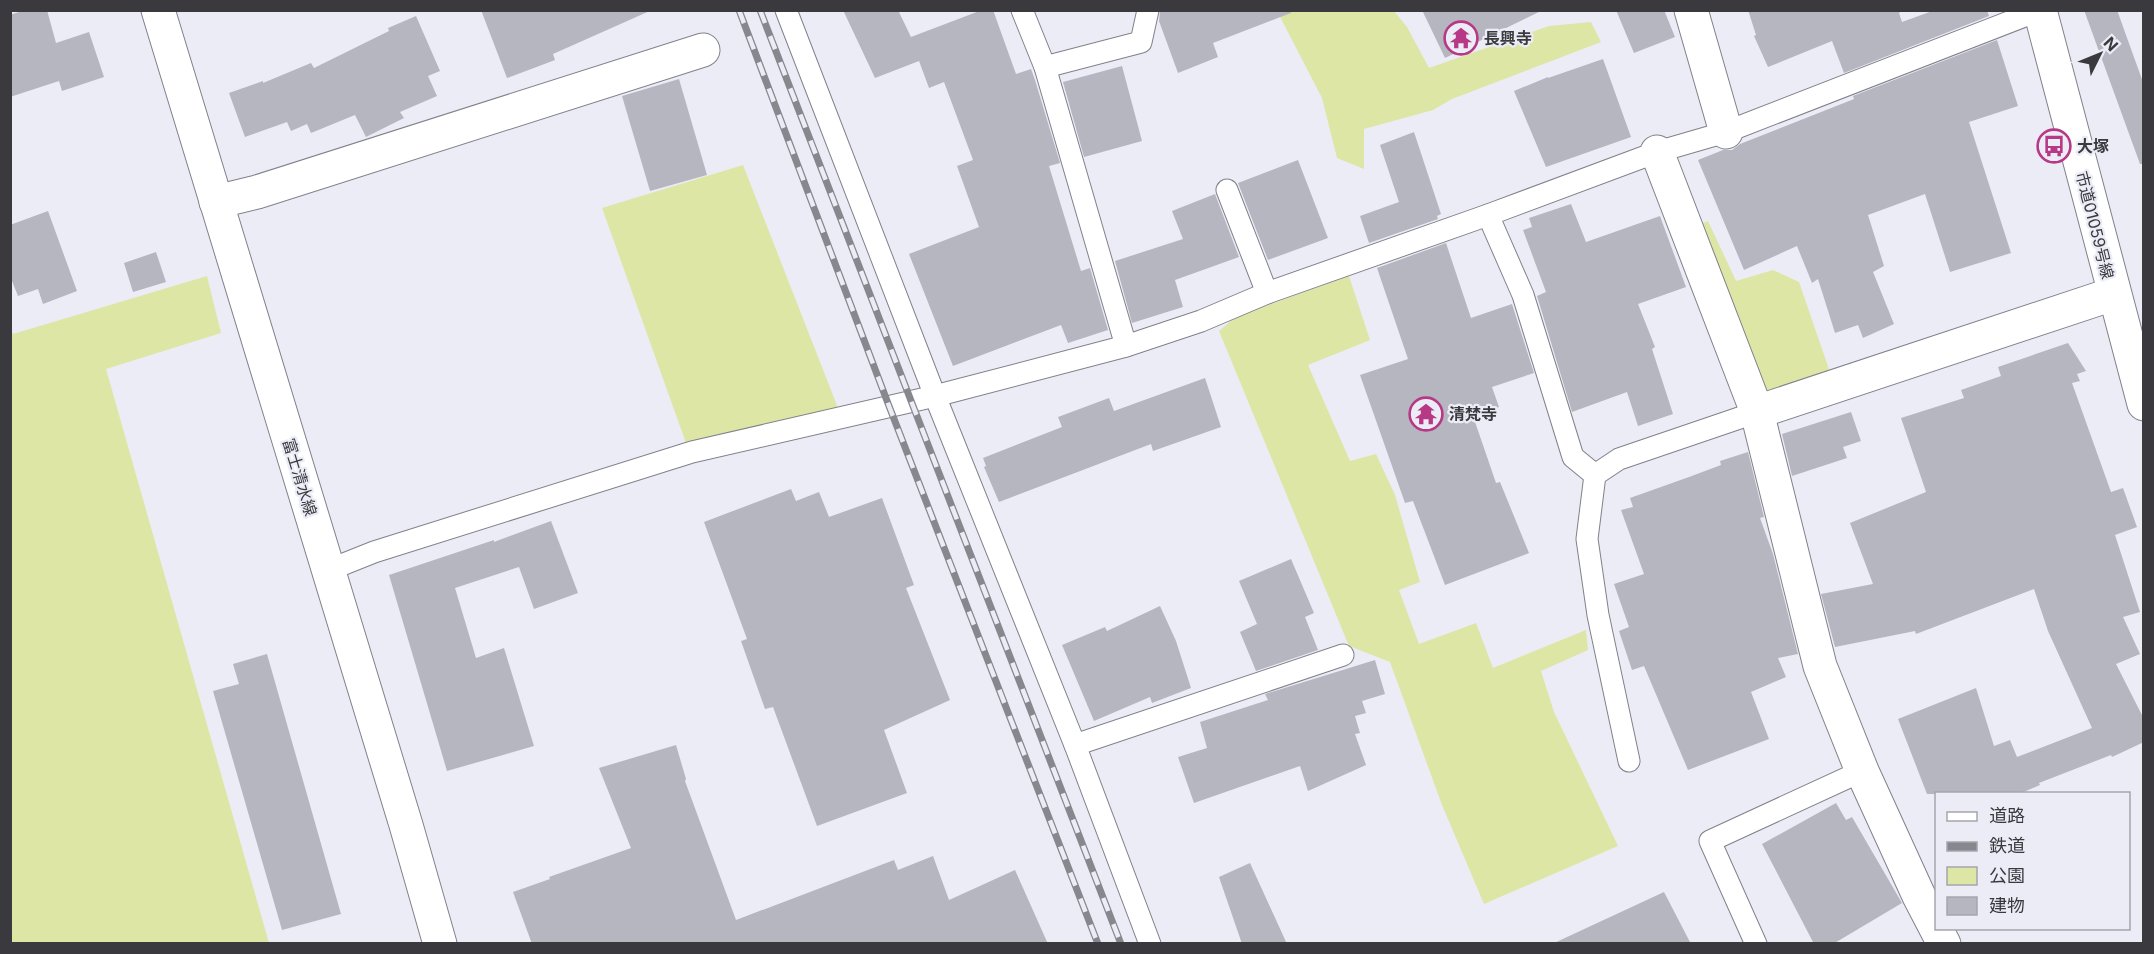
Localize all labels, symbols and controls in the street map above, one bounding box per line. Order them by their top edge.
temple icon: 長興寺 [1443,20,1479,56]
north arrow [2070,24,2130,84]
place label: 長興寺 [1484,28,1532,48]
text: N [2099,32,2122,55]
bus stop icon: 大塚 [2036,128,2072,164]
place label: 大塚 [2077,136,2109,156]
street label: 市道01059号線 [2072,169,2118,281]
temple icon: 清梵寺 [1408,396,1444,432]
place label: 清梵寺 [1449,404,1497,424]
street label: 富士清水線 [279,436,321,518]
legend [1935,792,2130,930]
text: 道路 [1989,805,2025,826]
text: 鉄道 [1989,835,2025,856]
text: 公園 [1989,865,2025,886]
text: 建物 [1989,895,2025,916]

